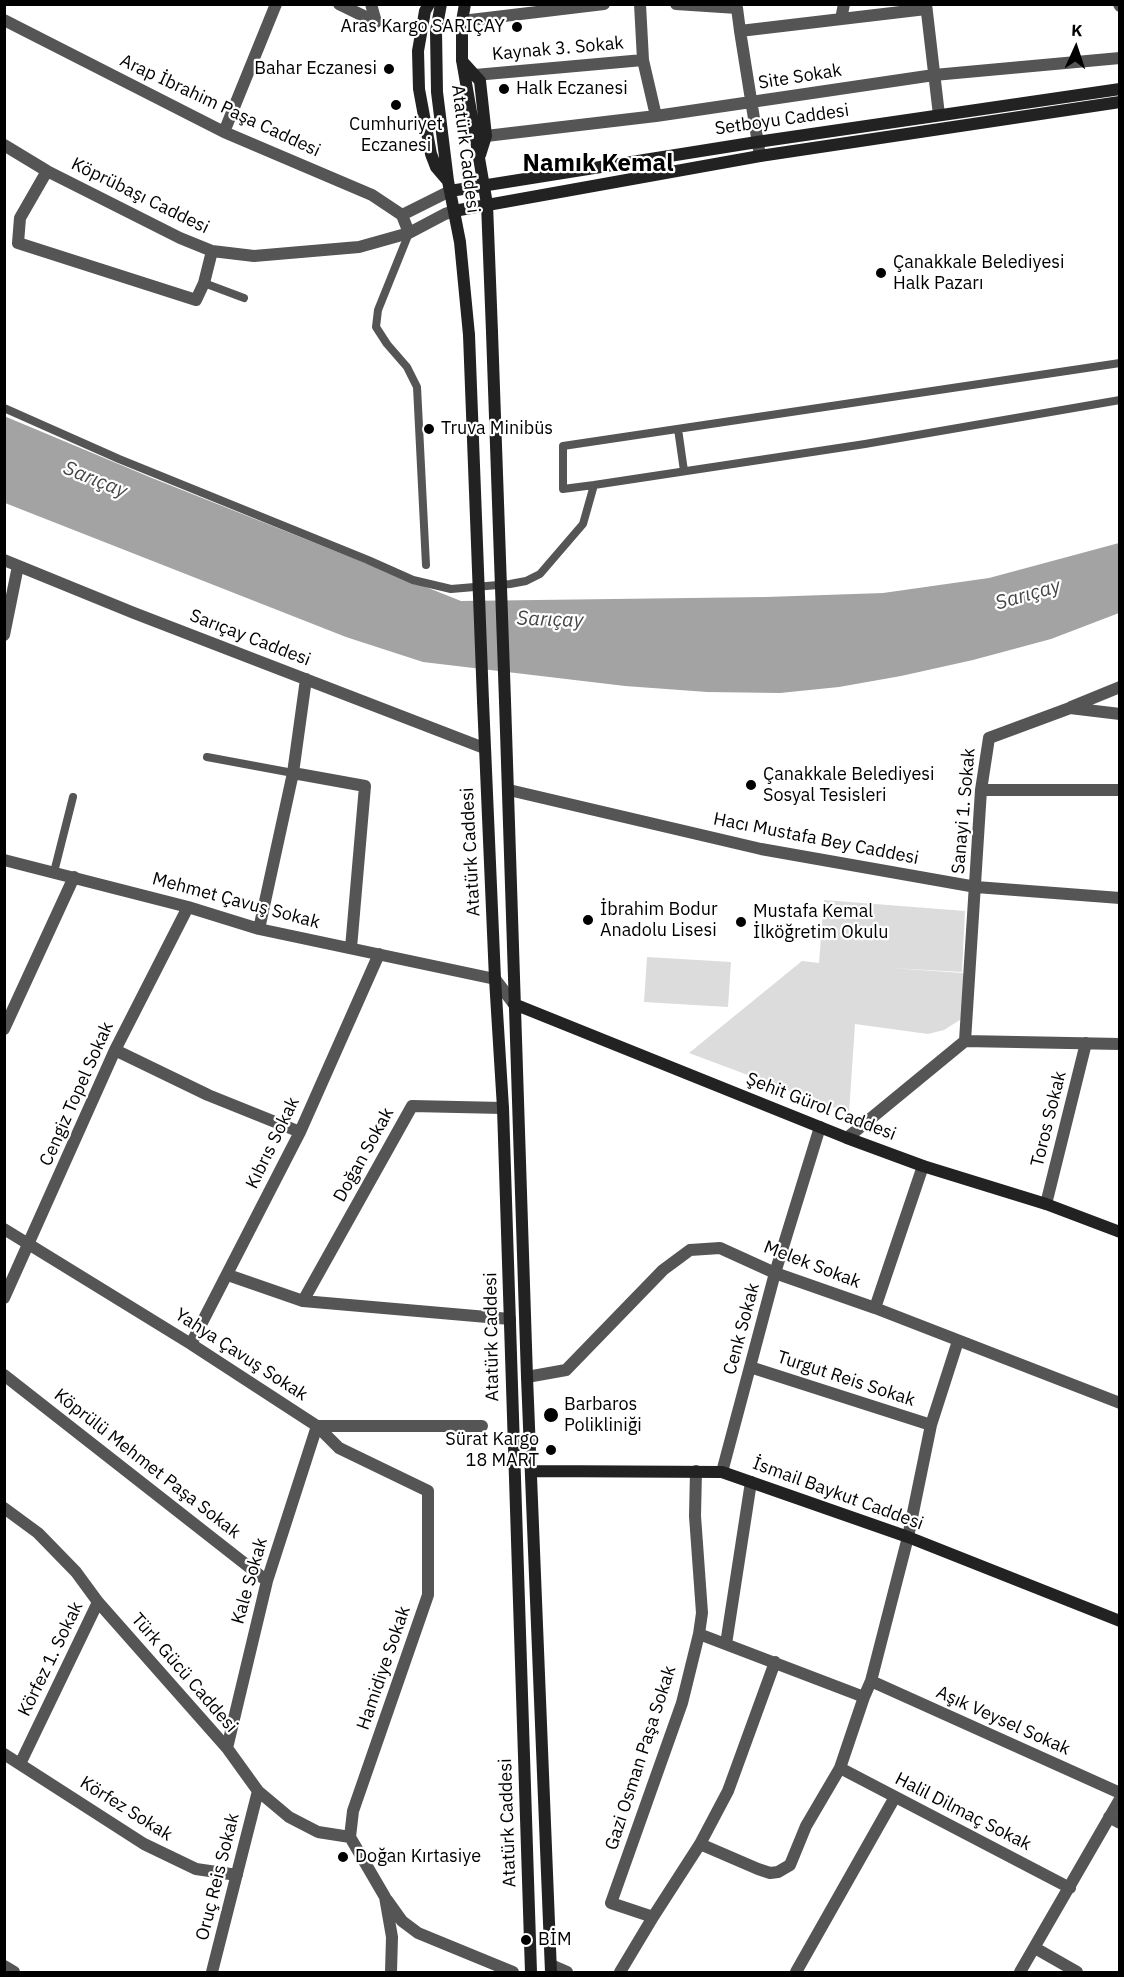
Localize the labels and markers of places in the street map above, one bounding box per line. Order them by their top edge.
place label: Aras Kargo SARIÇAY [341,16,505,38]
marker: Aras Kargo SARIÇAY [510,20,524,34]
place label: Bahar Eczanesi [254,58,377,80]
marker: Bahar Eczanesi [382,62,396,76]
place label: Halk Eczanesi [516,78,628,100]
marker: Halk Eczanesi [497,82,511,96]
marker: Cumhuriyet Eczanesi [389,98,403,112]
place label: Cumhuriyet Eczanesi [349,114,443,156]
place label: Çanakkale Belediyesi Halk Pazarı [893,252,1065,294]
marker: Çanakkale Belediyesi Halk Pazarı [874,266,888,280]
place label: Truva Minibüs [441,418,553,440]
marker: Truva Minibüs [422,422,436,436]
place label: Çanakkale Belediyesi Sosyal Tesisleri [763,764,935,806]
marker: Çanakkale Belediyesi Sosyal Tesisleri [744,778,758,792]
place label: İbrahim Bodur Anadolu Lisesi [600,899,718,942]
place label: Mustafa Kemal İlköğretim Okulu [753,901,888,944]
marker: İbrahim Bodur Anadolu Lisesi [581,913,595,927]
marker: Mustafa Kemal İlköğretim Okulu [734,915,748,929]
place label: Barbaros Polikliniği [564,1394,642,1436]
marker: Barbaros Polikliniği [542,1406,560,1424]
place label: Sürat Kargo 18 MART [445,1429,539,1472]
marker: Sürat Kargo 18 MART [544,1443,558,1457]
place label: Doğan Kırtasiye [355,1846,481,1868]
marker: Doğan Kırtasiye [336,1850,350,1864]
place label: BİM [538,1929,572,1951]
marker: BİM [519,1933,533,1947]

